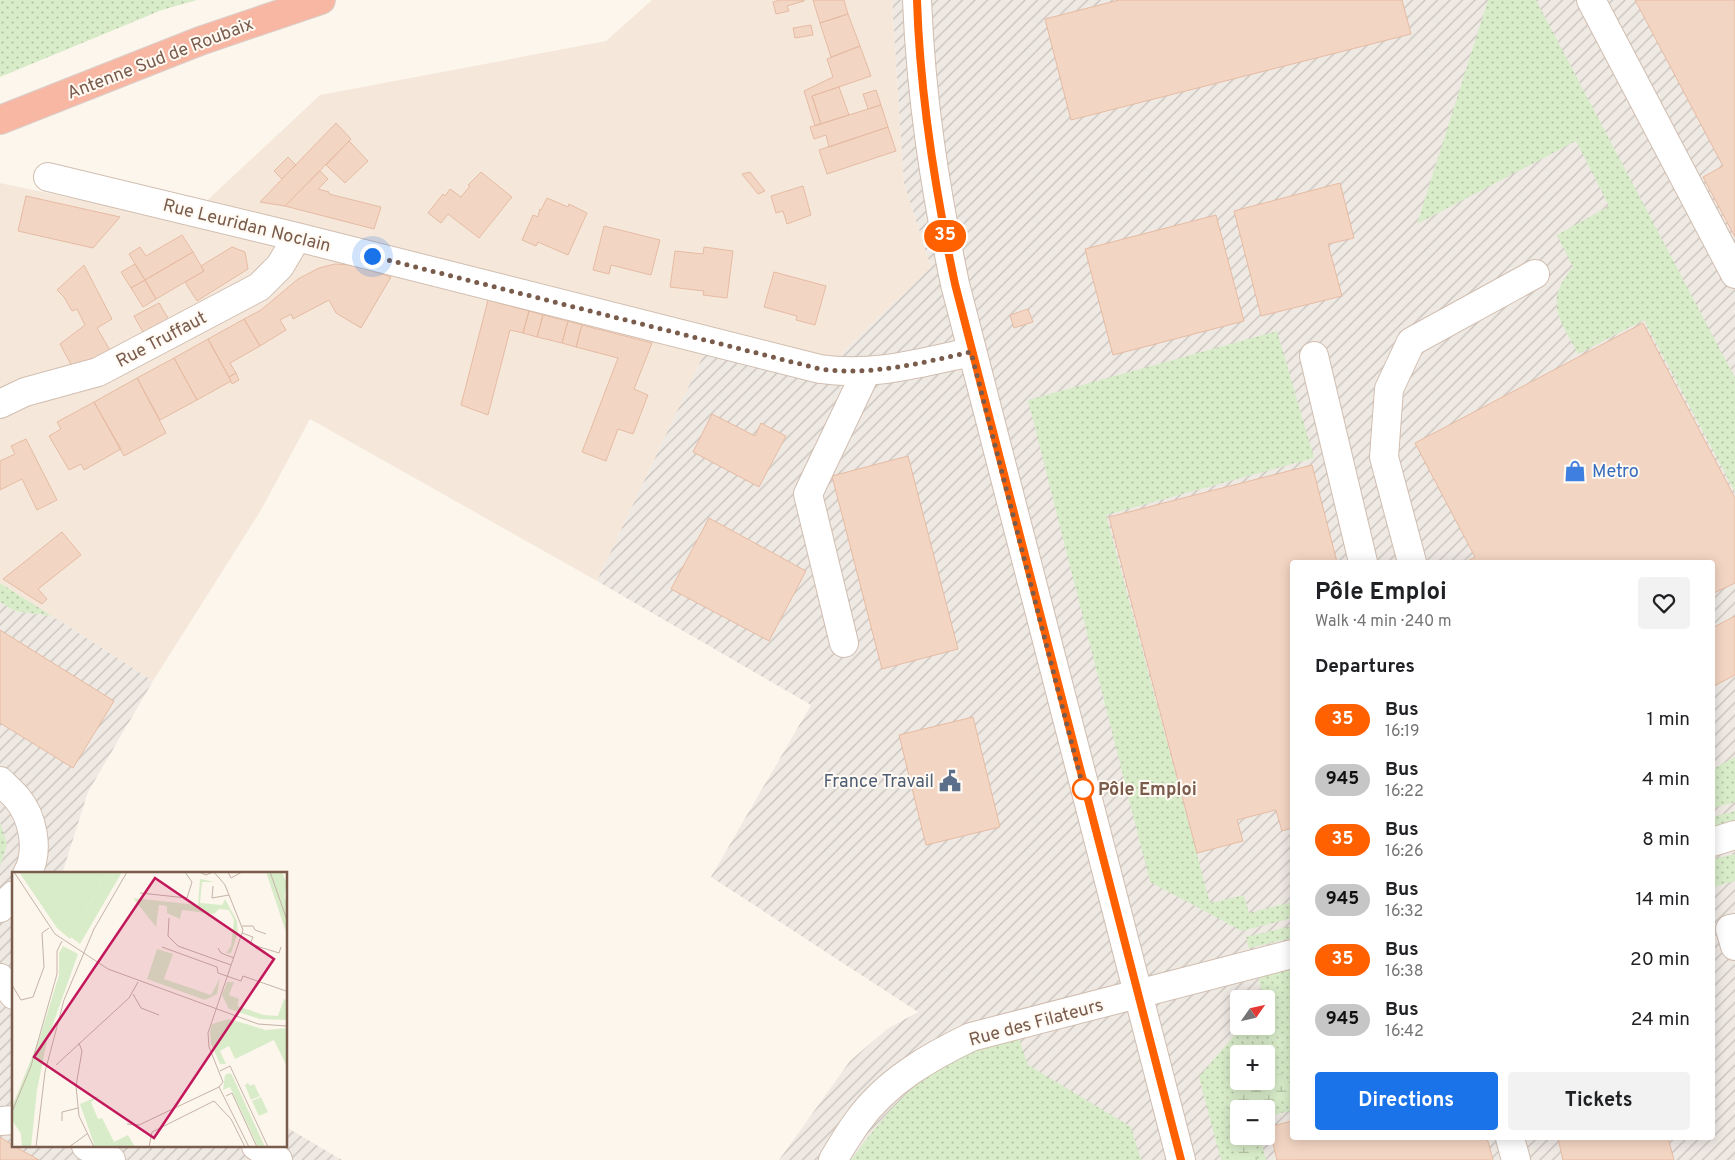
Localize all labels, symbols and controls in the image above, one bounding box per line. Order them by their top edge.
street label: Antenne Sud de Roubaix [64,13,257,106]
street label: Rue Leuridan Noclain [160,194,333,258]
line badge: 35 [922,220,968,252]
text: 35 [934,224,956,247]
your location [360,244,385,269]
street label: Rue Truffaut [112,307,211,374]
shop icon: Metro [1562,458,1588,484]
place label: Metro [1592,461,1639,484]
button: heart [1638,577,1690,629]
text: Pôle Emploi [1315,578,1447,608]
text: Walk · 4 min · 240 m [1315,612,1452,632]
text: Departures [1315,655,1415,679]
text: Bus [1385,698,1419,722]
text: 35 [1332,708,1353,731]
text: 1 min [1647,708,1690,732]
text: 16:19 [1385,722,1420,742]
text: Bus [1385,758,1419,782]
public building icon: France Travail [937,768,963,794]
text: 945 [1326,768,1359,791]
text: 4 min [1642,768,1690,792]
place label: France Travail [824,771,934,794]
marker: Pôle Emploi [1072,778,1094,800]
place label: Pôle Emploi [1098,779,1197,802]
text: 16:22 [1385,782,1424,802]
text: Bus [1385,818,1419,842]
text: 35 [1332,828,1353,851]
text: 8 min [1642,828,1690,852]
text: 16:26 [1385,842,1423,862]
inset map [12,872,288,1148]
text: Bus [1385,878,1419,902]
text: 945 [1326,888,1359,911]
text: 14 min [1635,888,1690,912]
text: 16:32 [1385,902,1423,922]
text: Bus [1385,938,1419,962]
text: 35 [1332,948,1353,971]
text: 20 min [1630,948,1690,972]
text: 16:38 [1385,962,1424,982]
north arrow [1230,990,1275,1035]
map controls [1230,990,1275,1145]
street label: Rue des Filateurs [967,994,1106,1052]
text: Bus [1385,998,1419,1022]
text: 945 [1326,1008,1359,1031]
text: 24 min [1631,1008,1690,1032]
text: 16:42 [1385,1022,1424,1042]
button: + [1230,1045,1275,1090]
button: Directions [1315,1072,1498,1130]
button: Tickets [1508,1072,1690,1130]
button: − [1230,1100,1275,1145]

